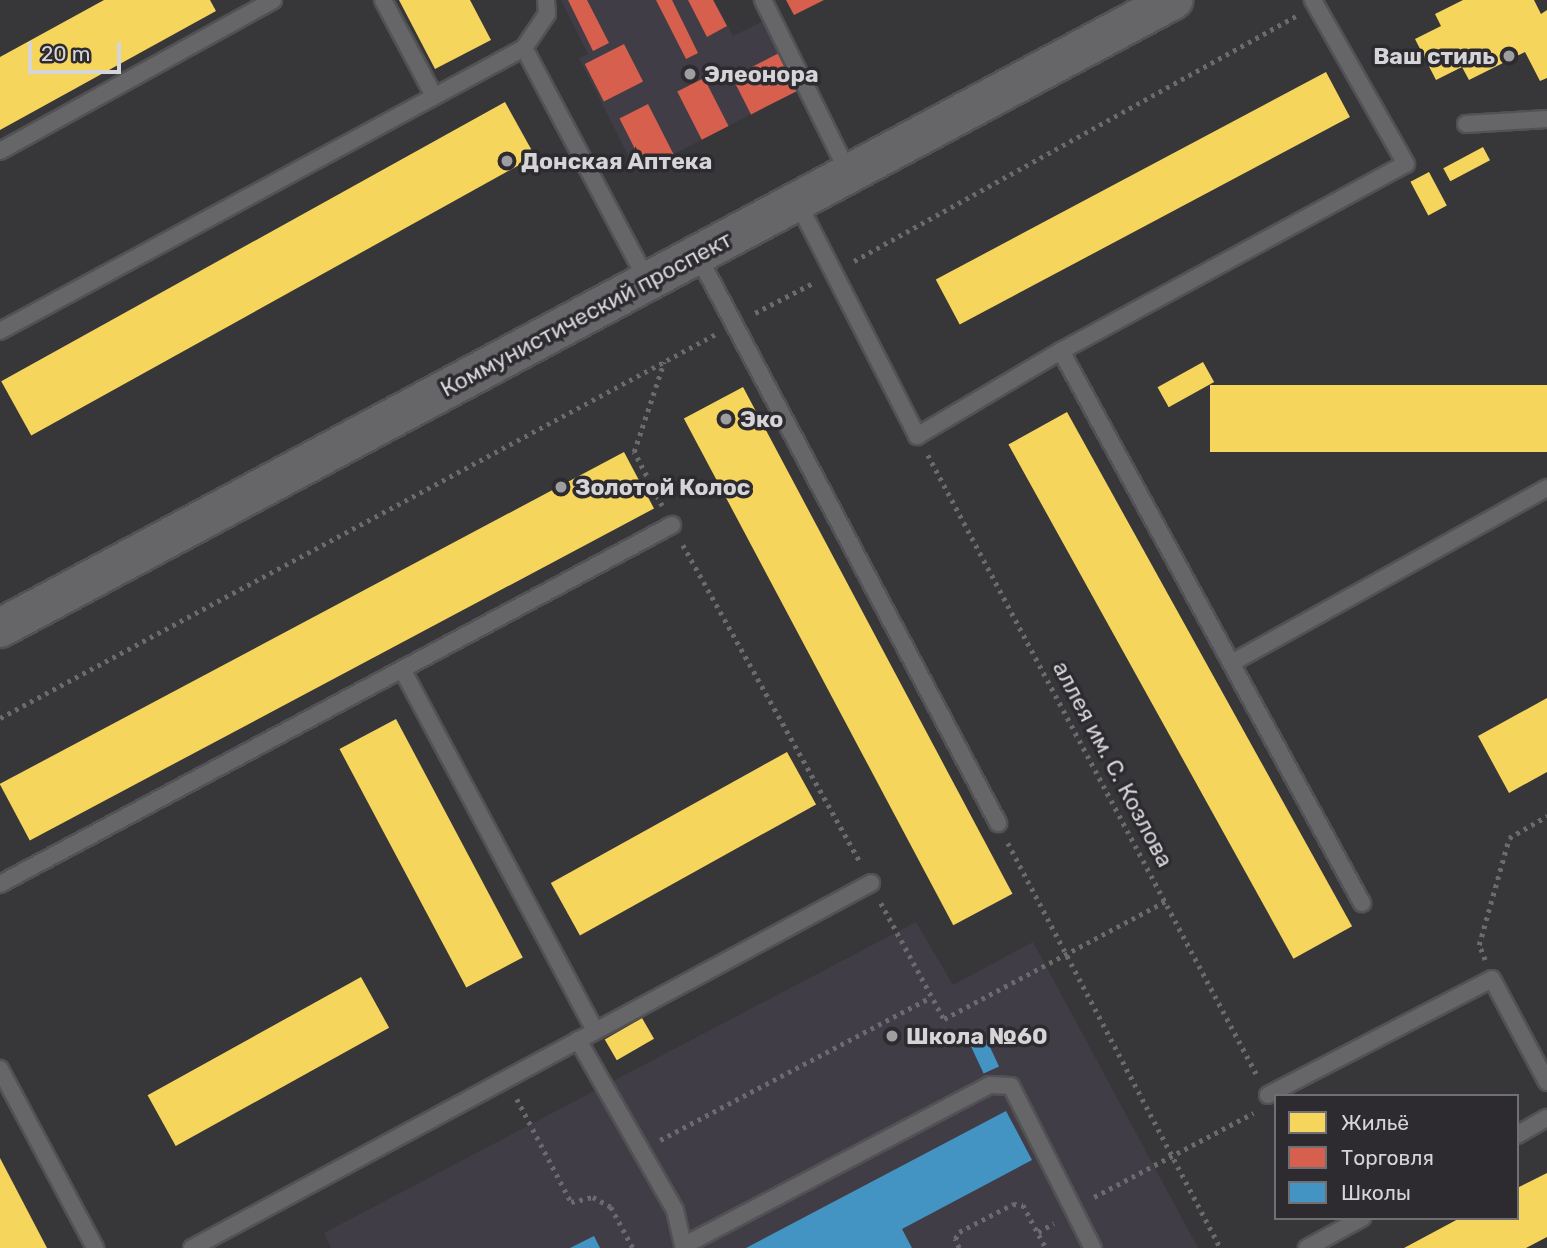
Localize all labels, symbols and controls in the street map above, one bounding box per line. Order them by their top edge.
scale bar [32,28,124,72]
text: 20 m [41,41,90,66]
place label: Ваш стиль [1373,42,1495,70]
marker: Ваш стиль [1501,48,1517,64]
place label: Элеонора [704,60,819,88]
marker: Элеонора [682,66,698,82]
place label: Донская Аптека [521,147,712,175]
marker: Донская Аптека [499,153,515,169]
street label: Коммунистический проспект [436,225,736,403]
place label: Эко [740,405,783,433]
marker: Эко [718,411,734,427]
place label: Золотой Колос [575,473,750,501]
marker: Золотой Колос [553,479,569,495]
street label: аллея им. С. Козлова [1047,656,1179,872]
place label: Школа №60 [906,1022,1048,1050]
marker: Школа №60 [884,1028,900,1044]
legend [1274,1094,1519,1220]
text: Жильё [1341,1110,1409,1135]
text: Торговля [1341,1145,1434,1170]
text: Школы [1341,1180,1411,1205]

